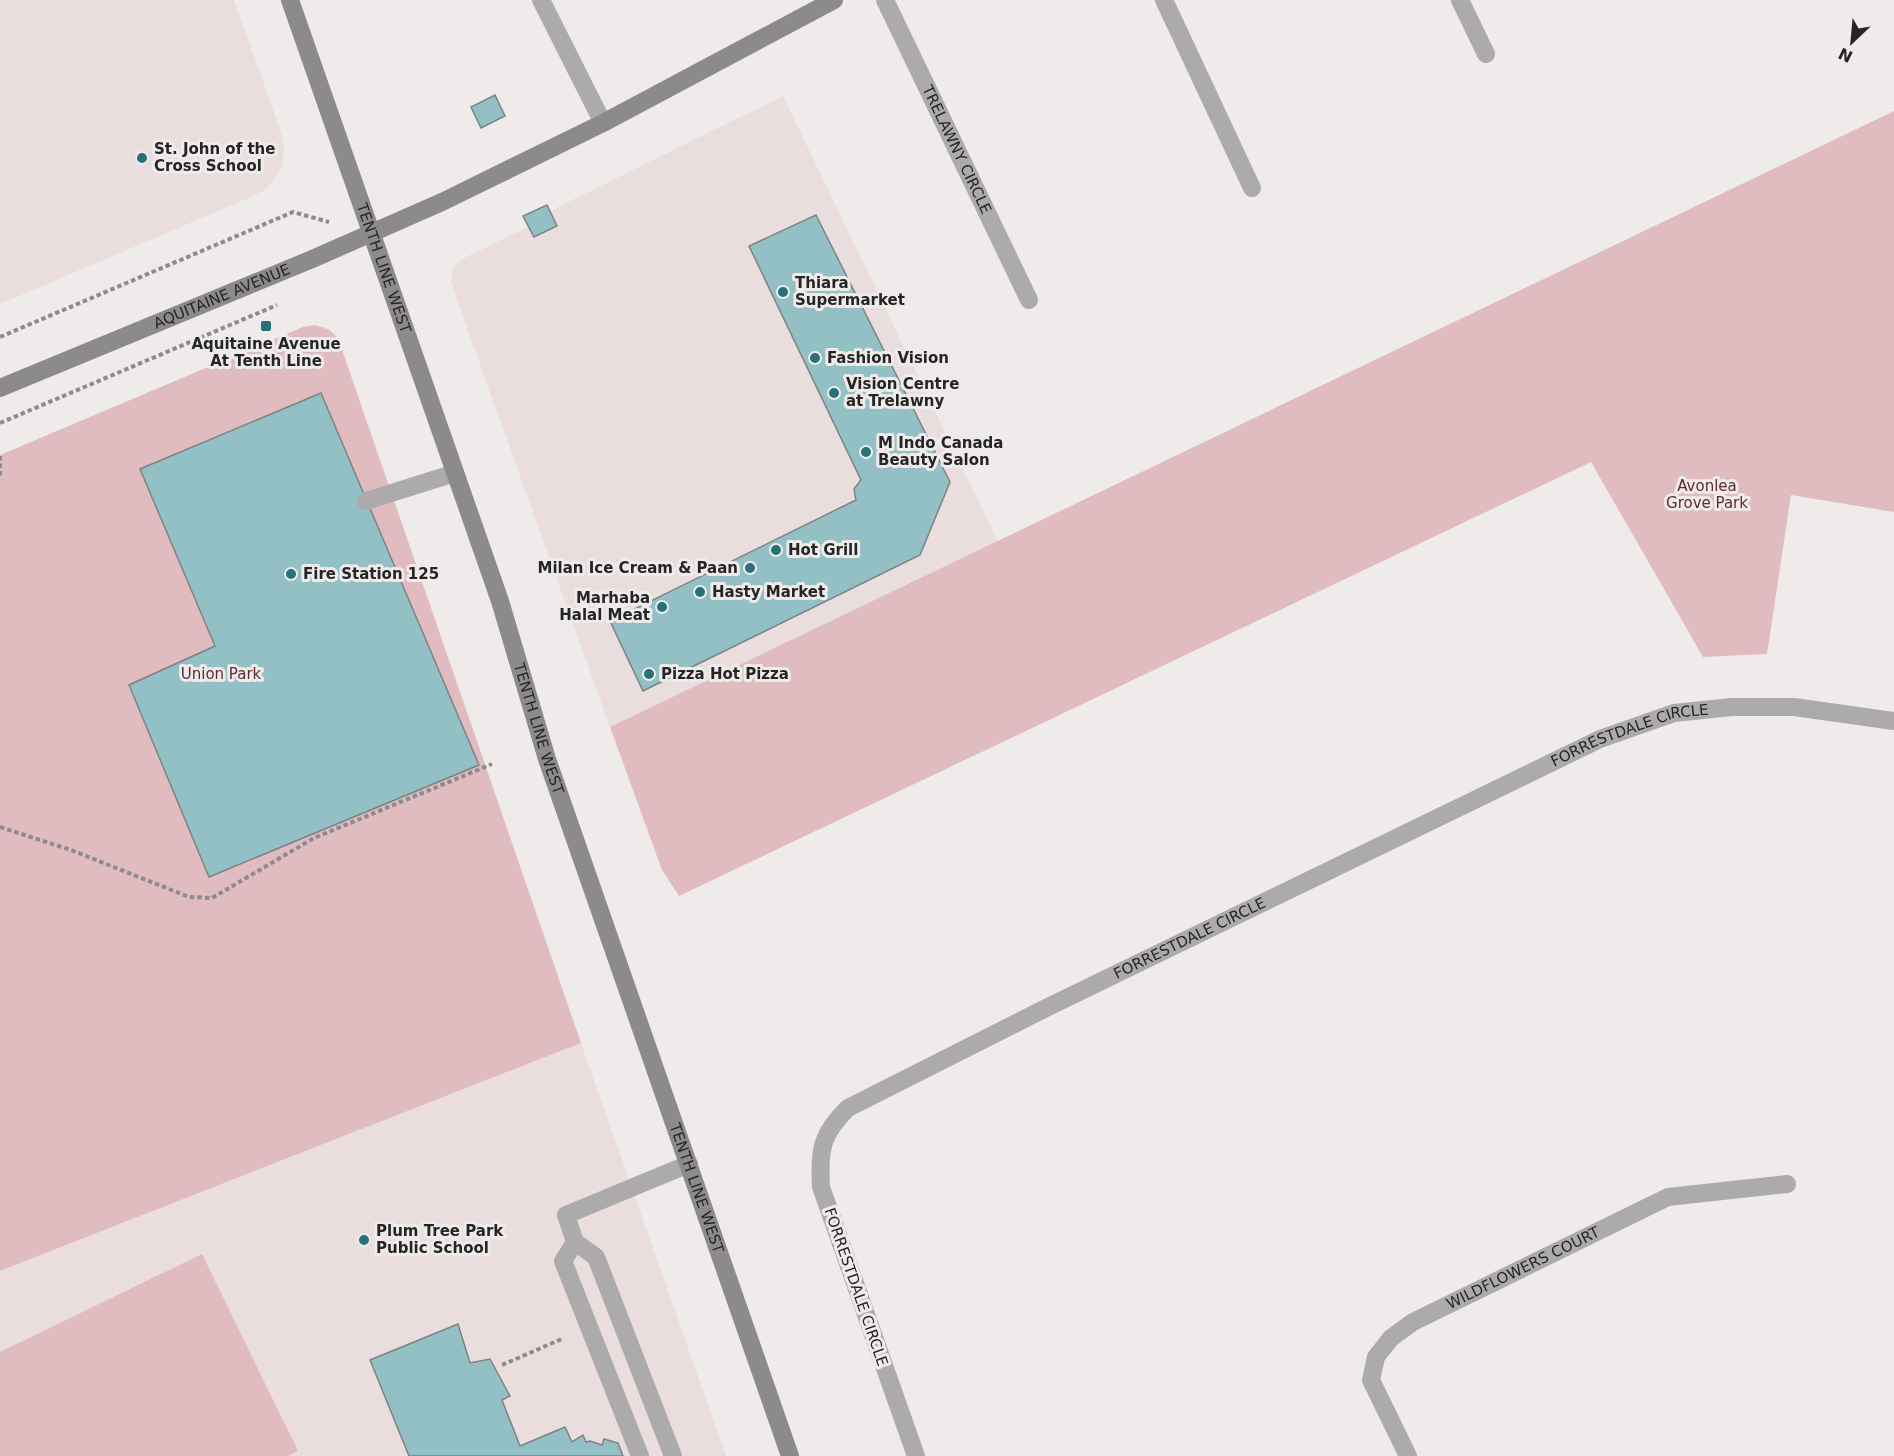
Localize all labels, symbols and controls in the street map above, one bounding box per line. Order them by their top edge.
north arrow [1822,12,1882,72]
text: N [1835,44,1856,67]
street label: TRELAWNY CIRCLE [918,82,995,217]
place label: St. John of the Cross School [154,140,275,175]
marker: St. John of the Cross School [135,151,149,165]
street label: TENTH LINE WEST [352,200,415,336]
street label: AQUITAINE AVENUE [151,260,293,333]
place label: Thiara Supermarket [795,274,905,309]
marker: Thiara Supermarket [776,285,790,299]
marker: Aquitaine Avenue At Tenth Line [259,319,273,333]
place label: Aquitaine Avenue At Tenth Line [191,335,341,370]
place label: Fashion Vision [827,349,949,367]
marker: Fashion Vision [808,351,822,365]
place label: Vision Centre at Trelawny [846,375,959,410]
marker: Vision Centre at Trelawny [827,386,841,400]
place label: M Indo Canada Beauty Salon [878,434,1003,469]
marker: M Indo Canada Beauty Salon [859,445,873,459]
park label: Avonlea Grove Park [1666,477,1748,512]
place label: Hot Grill [788,541,858,559]
marker: Hot Grill [769,543,783,557]
place label: Milan Ice Cream & Paan [538,559,738,577]
marker: Milan Ice Cream & Paan [743,561,757,575]
place label: Fire Station 125 [303,565,439,583]
marker: Fire Station 125 [284,567,298,581]
place label: Hasty Market [712,583,825,601]
marker: Hasty Market [693,585,707,599]
place label: Marhaba Halal Meat [559,589,650,624]
marker: Marhaba Halal Meat [655,600,669,614]
street label: TENTH LINE WEST [510,660,568,797]
park label: Union Park [181,665,262,683]
place label: Pizza Hot Pizza [661,665,789,683]
marker: Pizza Hot Pizza [642,667,656,681]
street label: FORRESTDALE CIRCLE [1548,700,1709,771]
street label: FORRESTDALE CIRCLE [1111,894,1268,983]
street label: TENTH LINE WEST [665,1120,728,1256]
street label: FORRESTDALE CIRCLE [820,1205,892,1369]
place label: Plum Tree Park Public School [376,1222,504,1257]
street label: WILDFLOWERS COURT [1443,1223,1603,1313]
marker: Plum Tree Park Public School [357,1233,371,1247]

